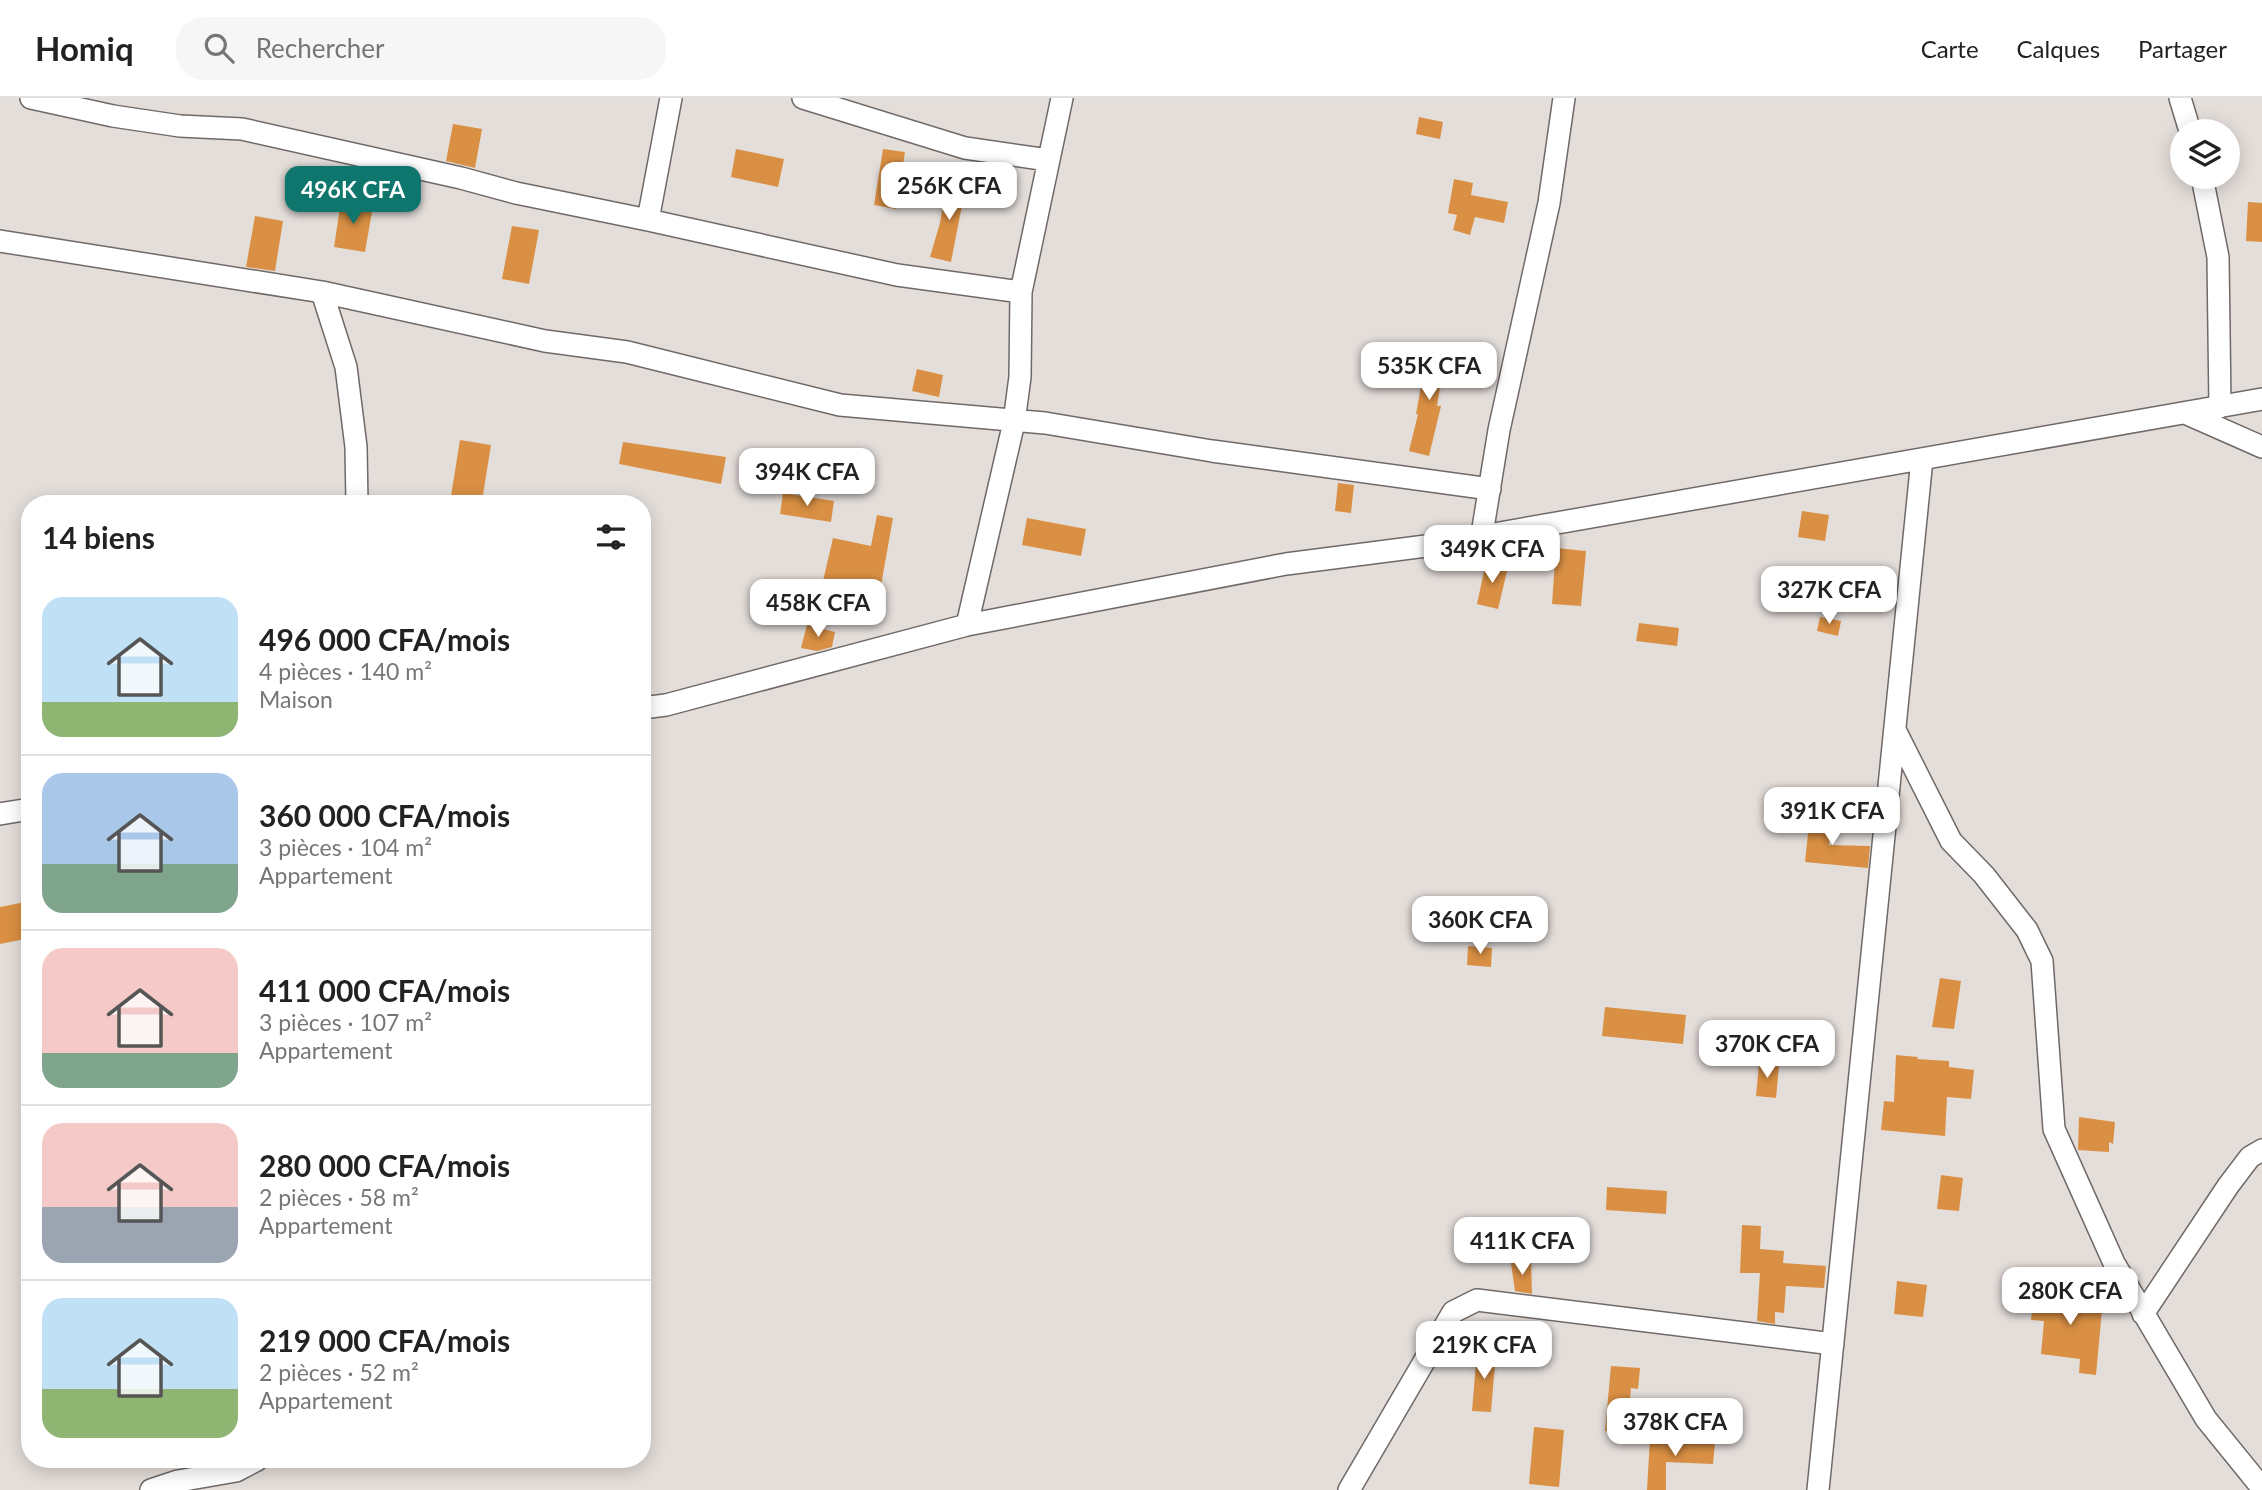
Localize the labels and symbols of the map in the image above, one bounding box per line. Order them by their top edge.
pin: 256K CFA [877,162,1021,222]
pin: 496K CFA [281,166,425,226]
pin: 535K CFA [1357,342,1501,402]
pin: 394K CFA [735,448,879,508]
pin: 349K CFA [1420,526,1564,585]
pin: 327K CFA [1757,566,1901,626]
pin: 458K CFA [746,580,890,639]
pin: 391K CFA [1760,788,1904,847]
pin: 360K CFA [1408,896,1552,956]
pin: 370K CFA [1695,1020,1839,1080]
pin: 411K CFA [1450,1218,1594,1277]
pin: 280K CFA [1998,1268,2142,1327]
pin: 219K CFA [1412,1322,1556,1381]
pin: 378K CFA [1603,1398,1747,1458]

